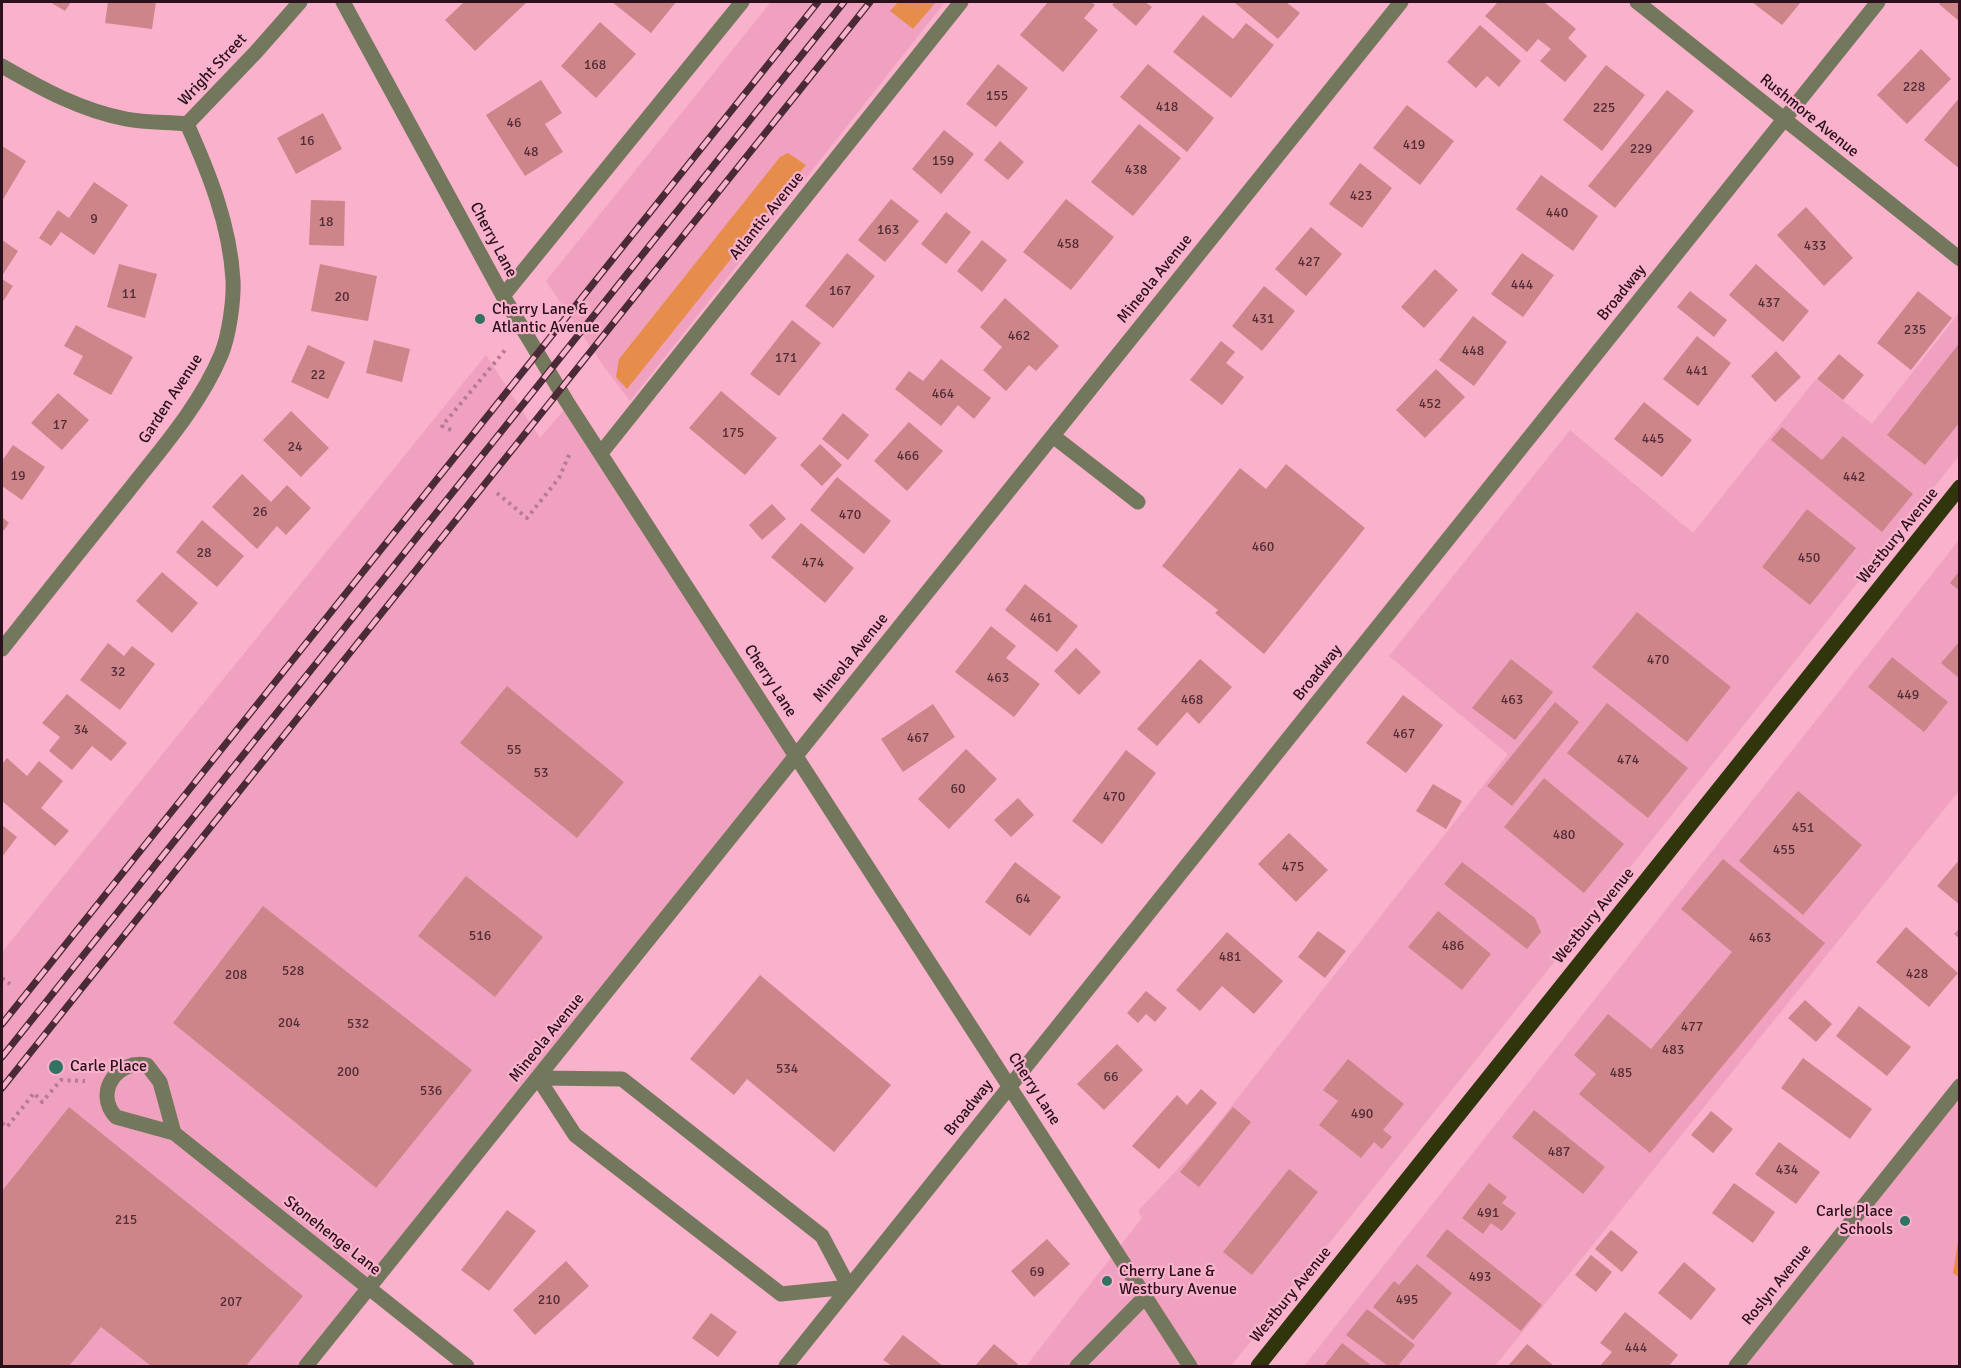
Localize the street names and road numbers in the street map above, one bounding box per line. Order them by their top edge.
street label: Wright Street [175,30,251,110]
street label: Rushmore Avenue [1756,70,1862,162]
street label: Atlantic Avenue [726,168,808,264]
street label: Cherry Lane [465,199,521,281]
street label: Mineola Avenue [1113,231,1197,327]
street label: Broadway [1594,261,1650,325]
street label: Garden Avenue [135,351,207,447]
street label: Westbury Avenue [1853,484,1943,588]
street label: Mineola Avenue [809,610,893,706]
street label: Cherry Lane [739,641,801,721]
street label: Broadway [1290,641,1346,705]
street label: Westbury Avenue [1549,864,1639,968]
street label: Mineola Avenue [505,990,589,1086]
street label: Cherry Lane [1003,1049,1065,1129]
street label: Broadway [941,1076,997,1140]
street label: Stonehenge Lane [280,1192,384,1280]
street label: Roslyn Avenue [1738,1240,1816,1330]
street label: Westbury Avenue [1246,1243,1336,1347]

